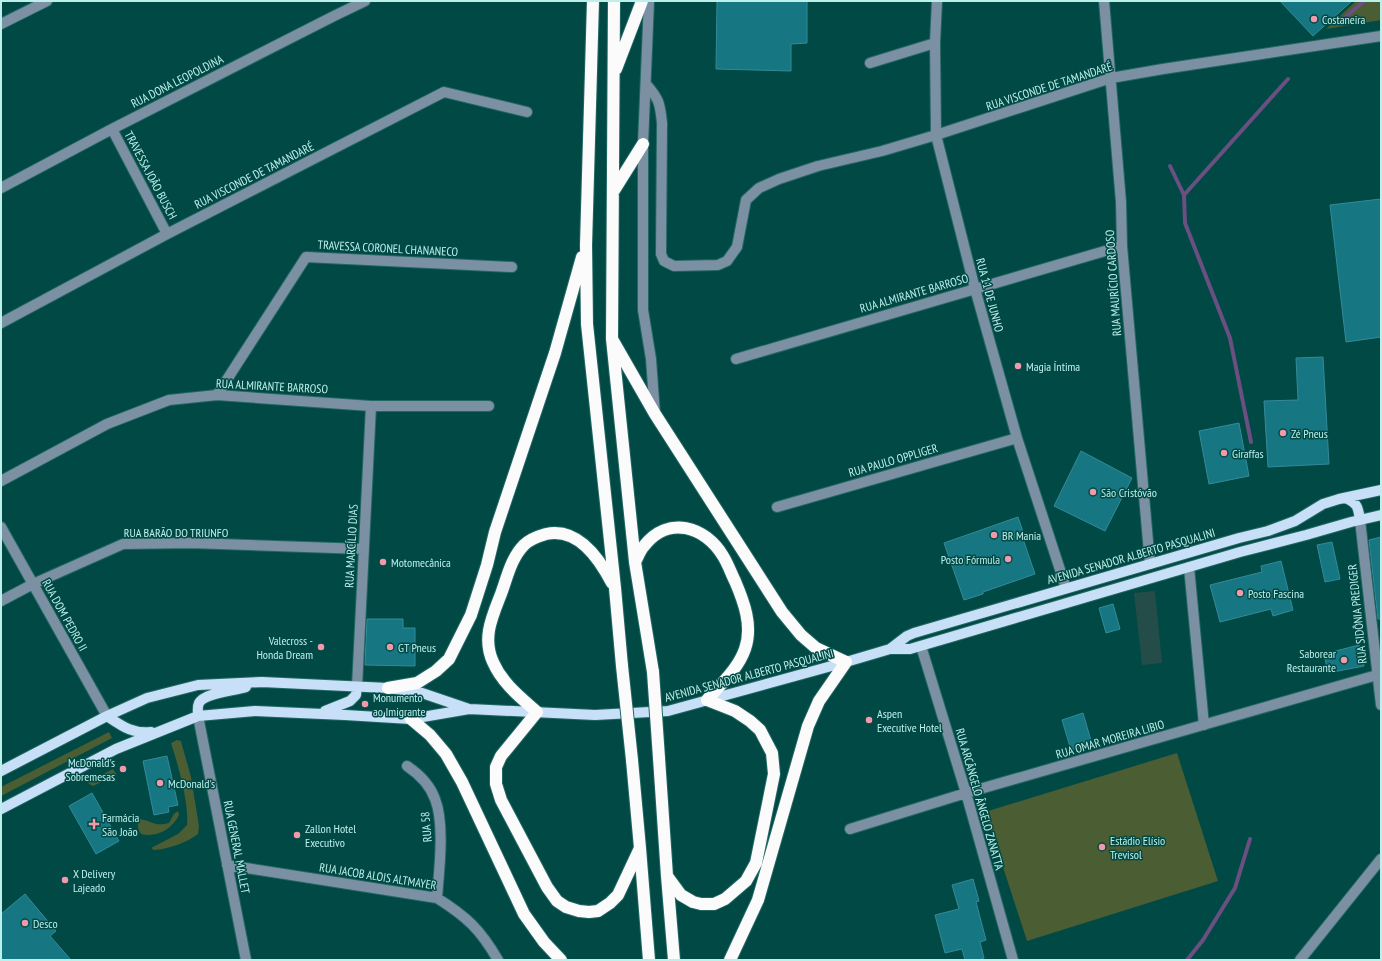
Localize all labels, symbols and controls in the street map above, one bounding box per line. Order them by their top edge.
place label: Costaneira [1322,12,1366,27]
marker: Costaneira [1309,14,1319,24]
street label: RUA DONA LEOPOLDINA [128,51,226,111]
street label: RUA VISCONDE DE TAMANDARÉ [984,59,1114,113]
street label: TRAVESSA JOÃO BUSCH [121,128,181,222]
street label: RUA VISCONDE DE TAMANDARÉ [192,138,316,212]
street label: RUA MAURÍCIO CARDOSO [1102,229,1124,337]
street label: TRAVESSA CORONEL CHANANECO [317,237,459,259]
street label: RUA 11 DE JUNHO [973,256,1007,334]
street label: RUA ALMIRANTE BARROSO [858,270,970,316]
place label: Magia Íntima [1026,359,1080,374]
marker: Magia Íntima [1013,361,1023,371]
street label: RUA ALMIRANTE BARROSO [216,376,329,396]
place label: Zé Pneus [1291,426,1328,441]
marker: Zé Pneus [1278,428,1288,438]
street label: RUA PAULO OPPLIGER [847,440,940,480]
place label: Giraffas [1232,446,1264,461]
marker: Giraffas [1219,448,1229,458]
place label: São Cristóvão [1101,485,1157,500]
marker: São Cristóvão [1088,487,1098,497]
street label: RUA MARCÍLIO DIAS [341,504,361,588]
street label: RUA BARÃO DO TRIUNFO [124,525,229,540]
street label: AVENIDA SENADOR ALBERTO PASQUALINI [1045,525,1217,587]
place label: BR Mania [1002,528,1041,543]
marker: BR Mania [989,530,999,540]
place label: Posto Fórmula [941,552,1000,567]
marker: Posto Fórmula [1003,554,1013,564]
place label: Motomecânica [391,555,451,570]
marker: Motomecânica [378,557,388,567]
street label: RUA SIDÔNIA PREDIGER [1344,563,1370,664]
street label: RUA DOM PEDRO II [39,576,91,654]
place label: Posto Fascina [1248,586,1304,601]
marker: Posto Fascina [1235,588,1245,598]
place label: Valecross - Honda Dream [256,633,313,662]
place label: GT Pneus [398,640,436,655]
marker: Valecross - Honda Dream [316,642,326,652]
marker: GT Pneus [385,642,395,652]
street label: AVENIDA SENADOR ALBERTO PASQUALINI [663,645,835,705]
place label: Saborear Restaurante [1287,646,1337,675]
marker: Saborear Restaurante [1339,655,1349,665]
place label: Monumento ao Imigrante [373,690,425,719]
marker: Monumento ao Imigrante [360,699,370,709]
place label: Aspen Executive Hotel [877,706,942,735]
marker: Aspen Executive Hotel [864,715,874,725]
street label: RUA OMAR MOREIRA LIBIO [1054,716,1166,762]
street label: RUA ARCÂNGELO ÂNGELO ZANATTA [953,726,1008,872]
place label: McDonald's Sobremesas [66,755,115,784]
marker: McDonald's Sobremesas [118,764,128,774]
place label: McDonald's [168,776,215,791]
marker: McDonald's [155,778,165,788]
street label: RUA GENERAL MALLET [221,799,254,895]
place label: Farmácia São João [102,810,140,839]
street label: RUA 58 [417,811,435,843]
marker: Farmácia São João [89,819,99,829]
place label: Zallon Hotel Executivo [305,821,356,850]
marker: Zallon Hotel Executivo [292,830,302,840]
place label: Estádio Elísio Trevisol [1110,833,1165,862]
marker: Estádio Elísio Trevisol [1097,842,1107,852]
street label: RUA JACOB ALOIS ALTMAYER [318,859,438,893]
place label: X Delivery Lajeado [73,866,116,895]
marker: X Delivery Lajeado [60,875,70,885]
place label: Desco [33,916,58,931]
marker: Desco [20,918,30,928]

